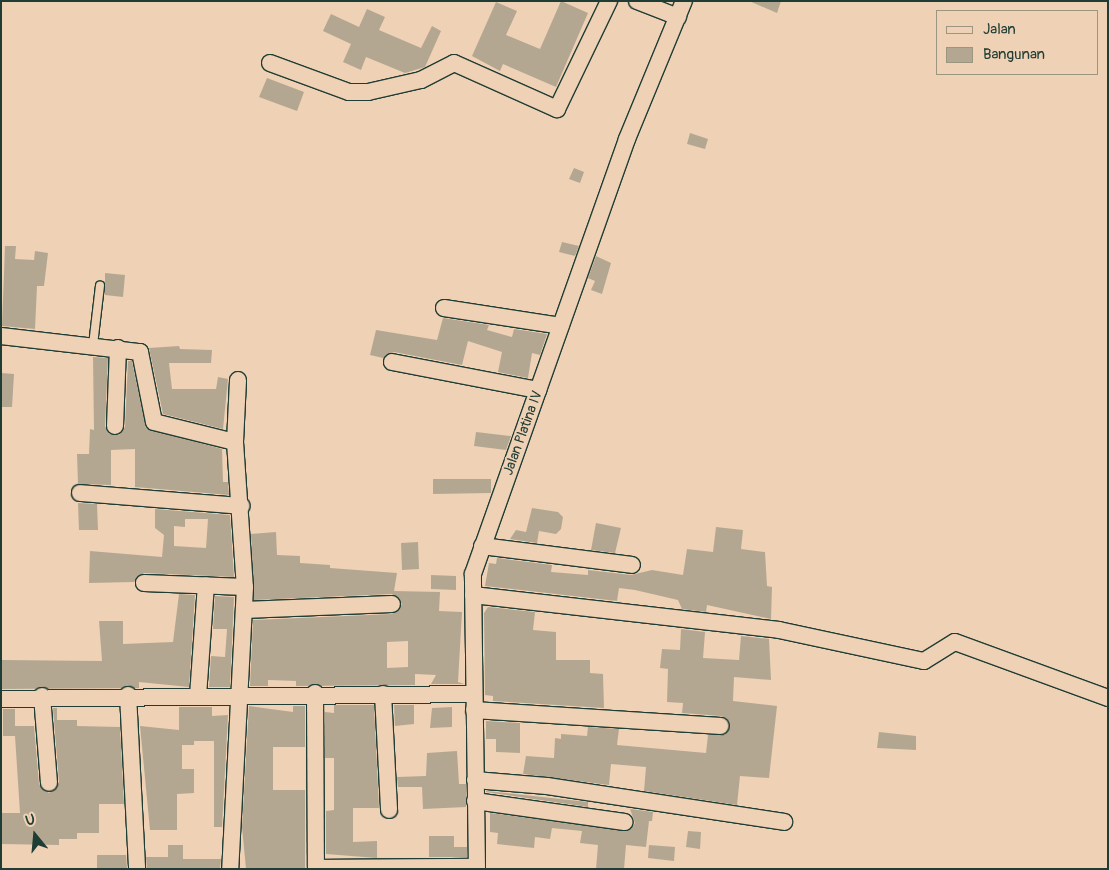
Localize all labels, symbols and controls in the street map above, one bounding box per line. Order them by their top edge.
legend [936,10,1099,75]
text: Jalan [983,20,1016,39]
text: Bangunan [983,45,1045,64]
street label: Jalan Platina IV [500,389,546,477]
north arrow [10,810,60,860]
text: U [24,811,37,830]

